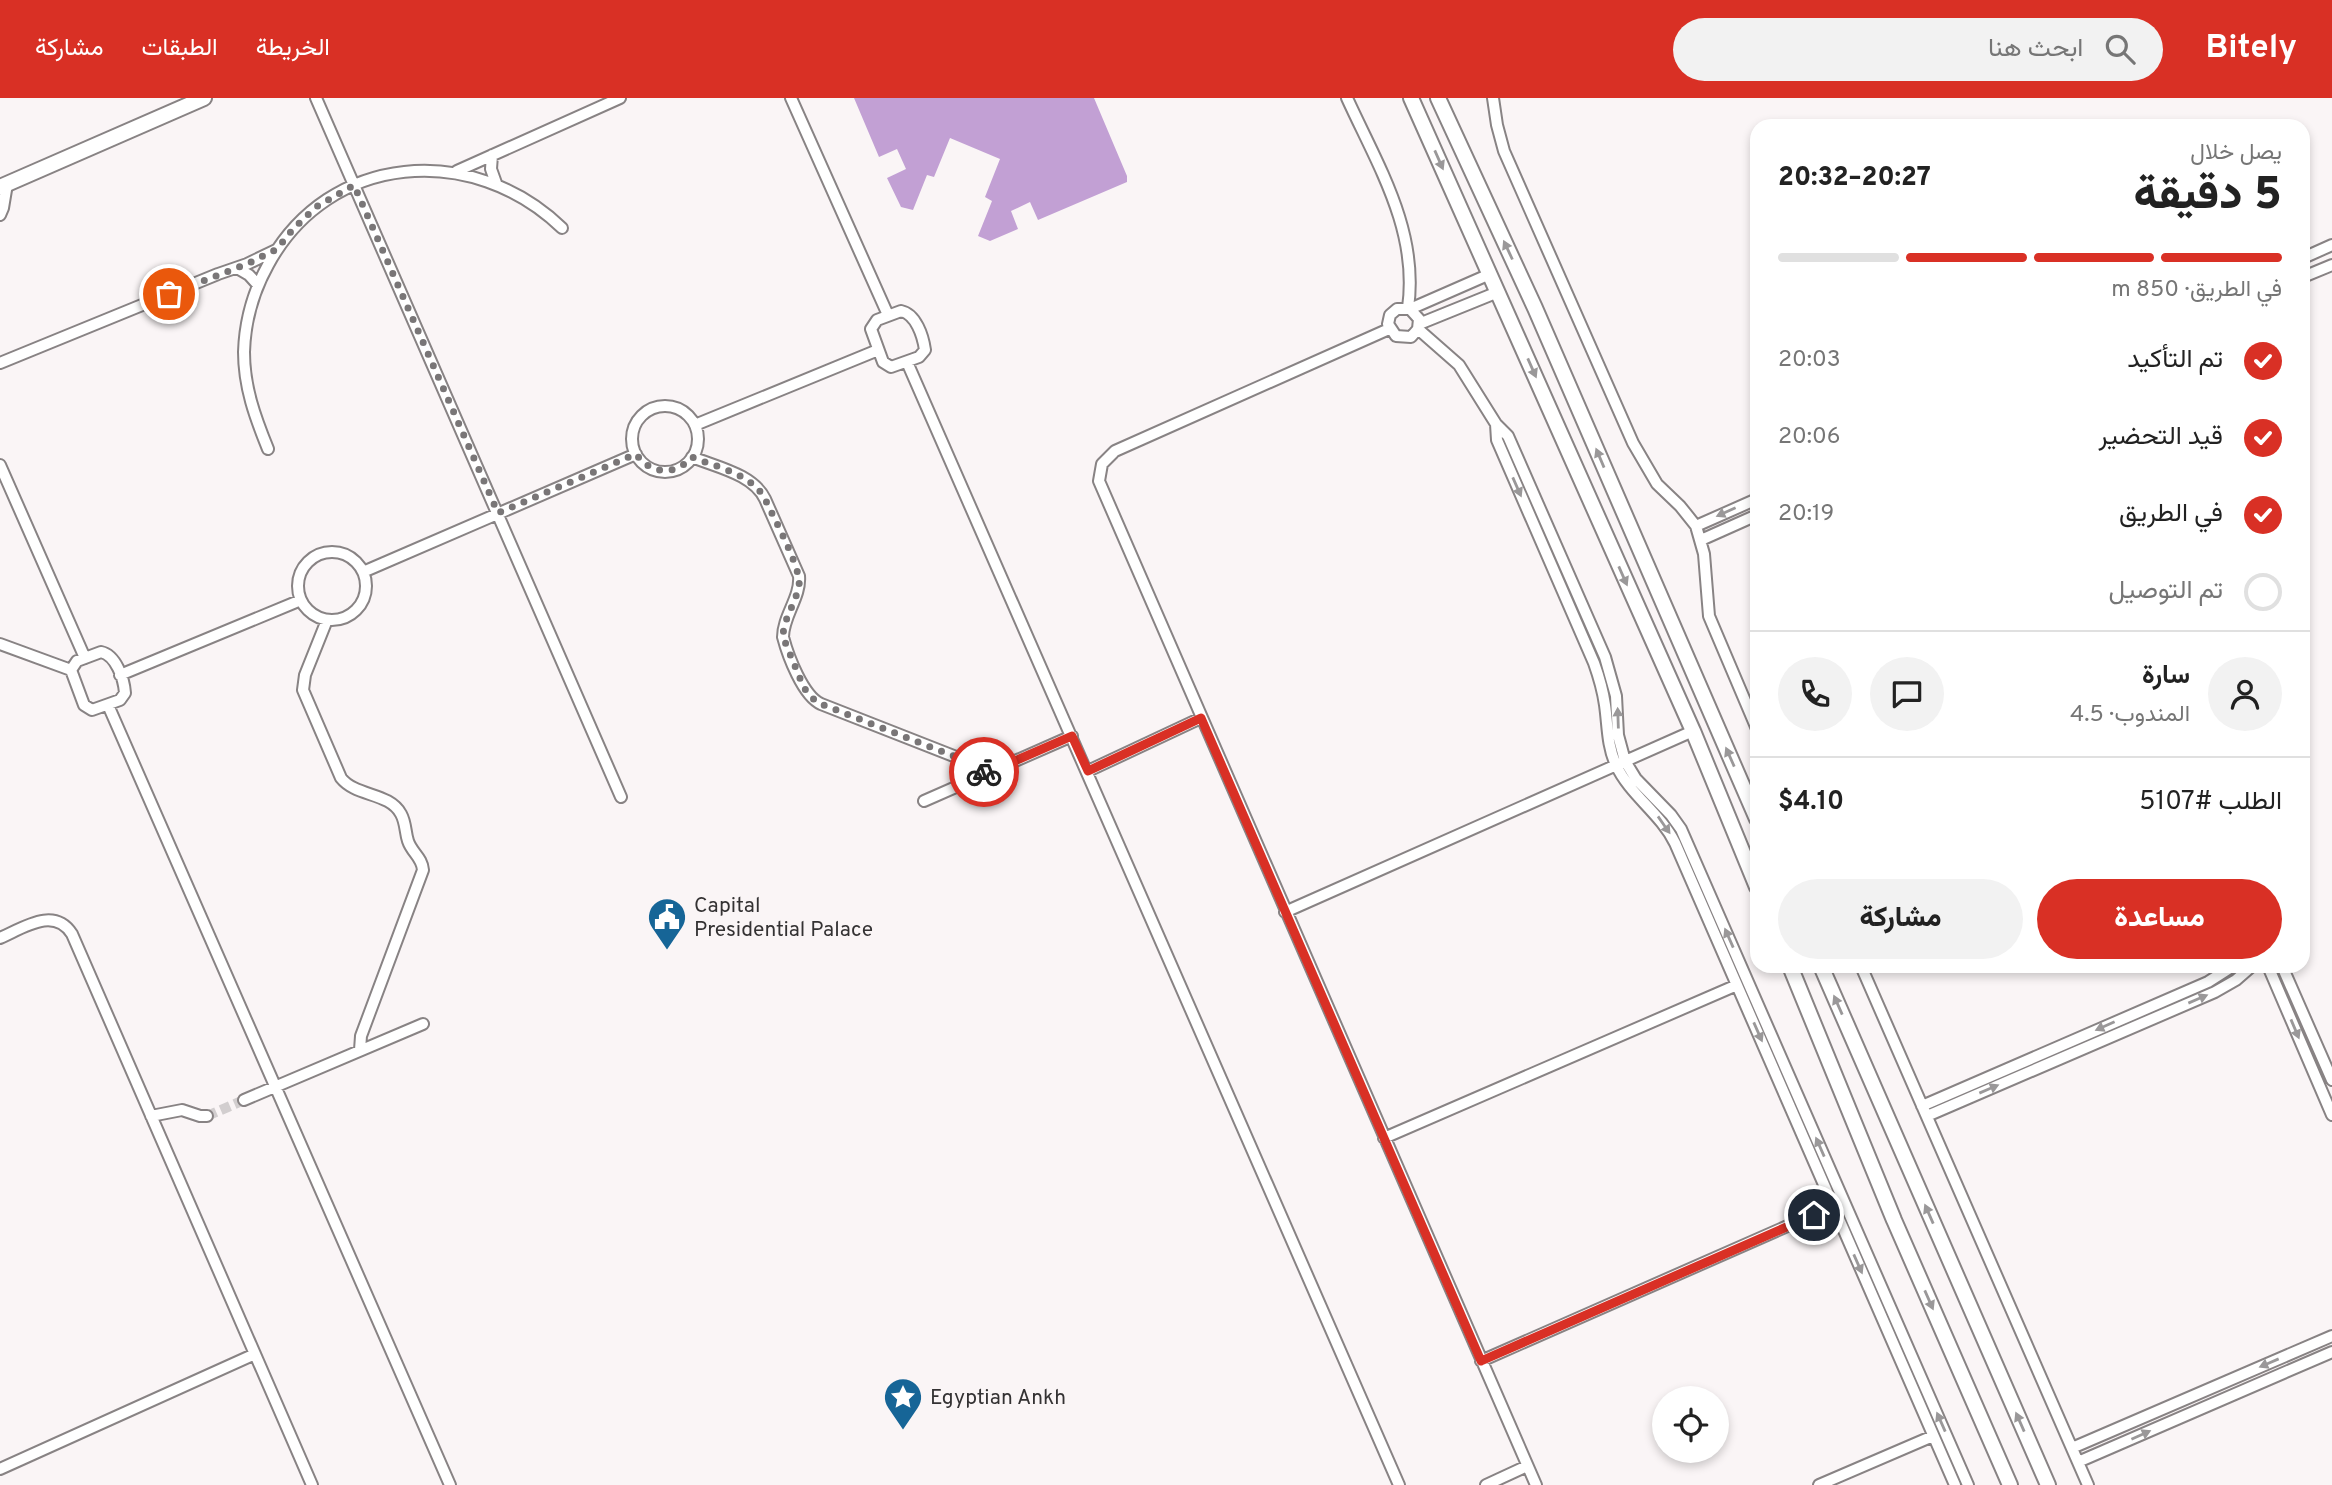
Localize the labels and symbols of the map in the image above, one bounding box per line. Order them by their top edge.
one-way arrow [1434,150,1445,171]
one-way arrow [1502,240,1514,260]
pin [139,264,199,324]
one-way arrow [1526,358,1538,378]
one-way arrow [1594,448,1606,468]
one-way arrow [1511,477,1523,497]
one-way arrow [1716,507,1737,518]
one-way arrow [1618,566,1629,587]
one-way arrow [1612,707,1623,729]
courier [949,737,1019,807]
one-way arrow [1724,746,1735,767]
one-way arrow [1657,816,1671,834]
place label: Capital Presidential Palace [694,893,873,944]
public building icon: Capital Presidential Palace [646,896,688,951]
one-way arrow [1723,928,1734,949]
one-way arrow [2188,993,2208,1005]
one-way arrow [1832,995,1843,1016]
one-way arrow [2290,1018,2301,1039]
one-way arrow [2095,1021,2116,1032]
one-way arrow [1752,1022,1763,1043]
one-way arrow [1979,1083,2000,1094]
one-way arrow [1814,1137,1826,1157]
pin [1784,1185,1844,1245]
one-way arrow [1924,1203,1935,1224]
one-way arrow [1853,1253,1864,1274]
one-way arrow [1924,1290,1935,1311]
one-way arrow [2259,1358,2280,1369]
place icon: Egyptian Ankh [882,1376,924,1431]
place label: Egyptian Ankh [930,1385,1066,1412]
one-way arrow [1935,1412,1946,1433]
one-way arrow [2015,1412,2026,1433]
one-way arrow [2131,1429,2151,1441]

